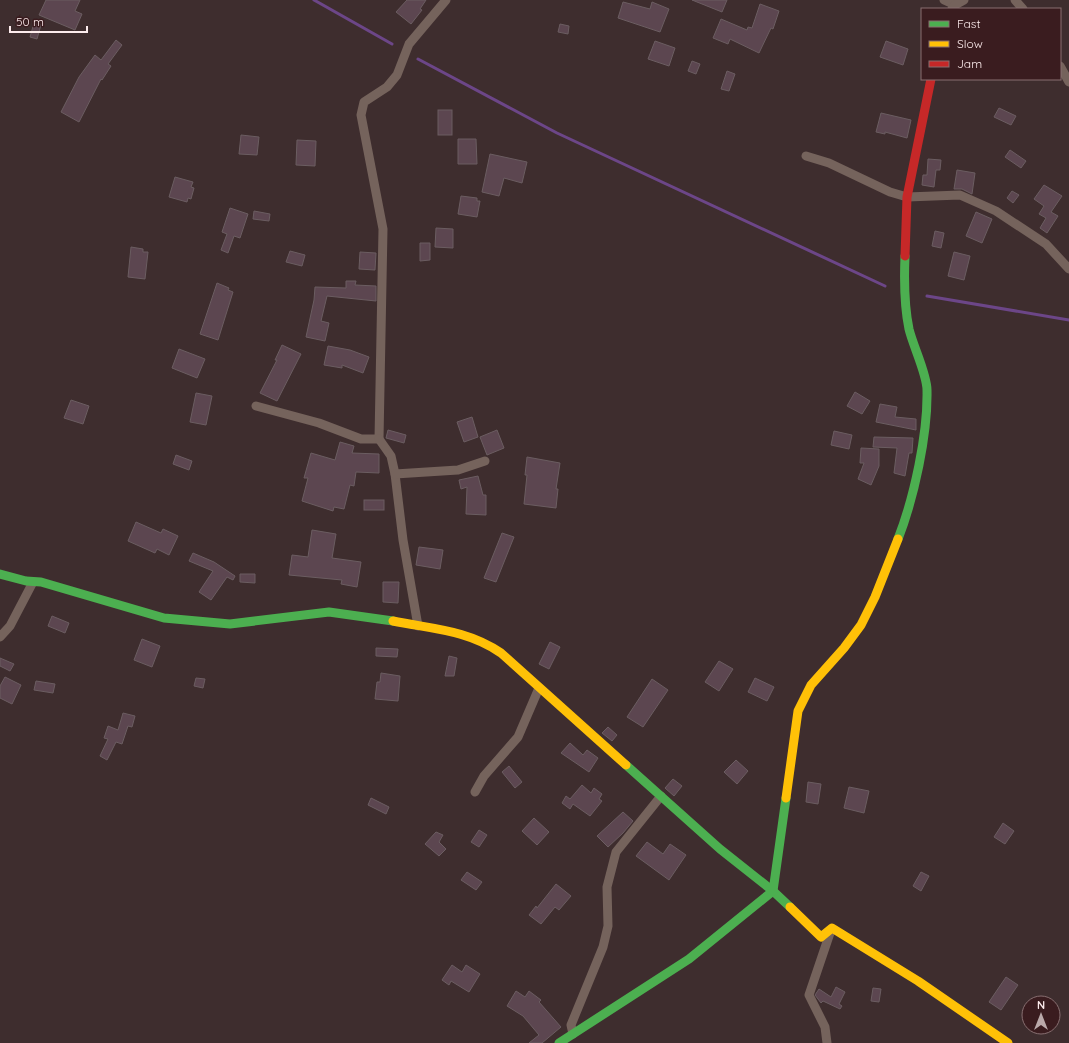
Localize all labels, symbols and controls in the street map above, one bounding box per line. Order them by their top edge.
scale bar [10,8,87,34]
legend [921,8,1061,80]
text: 50 m [16,14,44,29]
text: Fast [957,16,981,31]
text: Slow [957,36,983,51]
text: Jam [957,56,982,71]
north arrow [1021,995,1061,1035]
text: N [1037,998,1045,1012]

